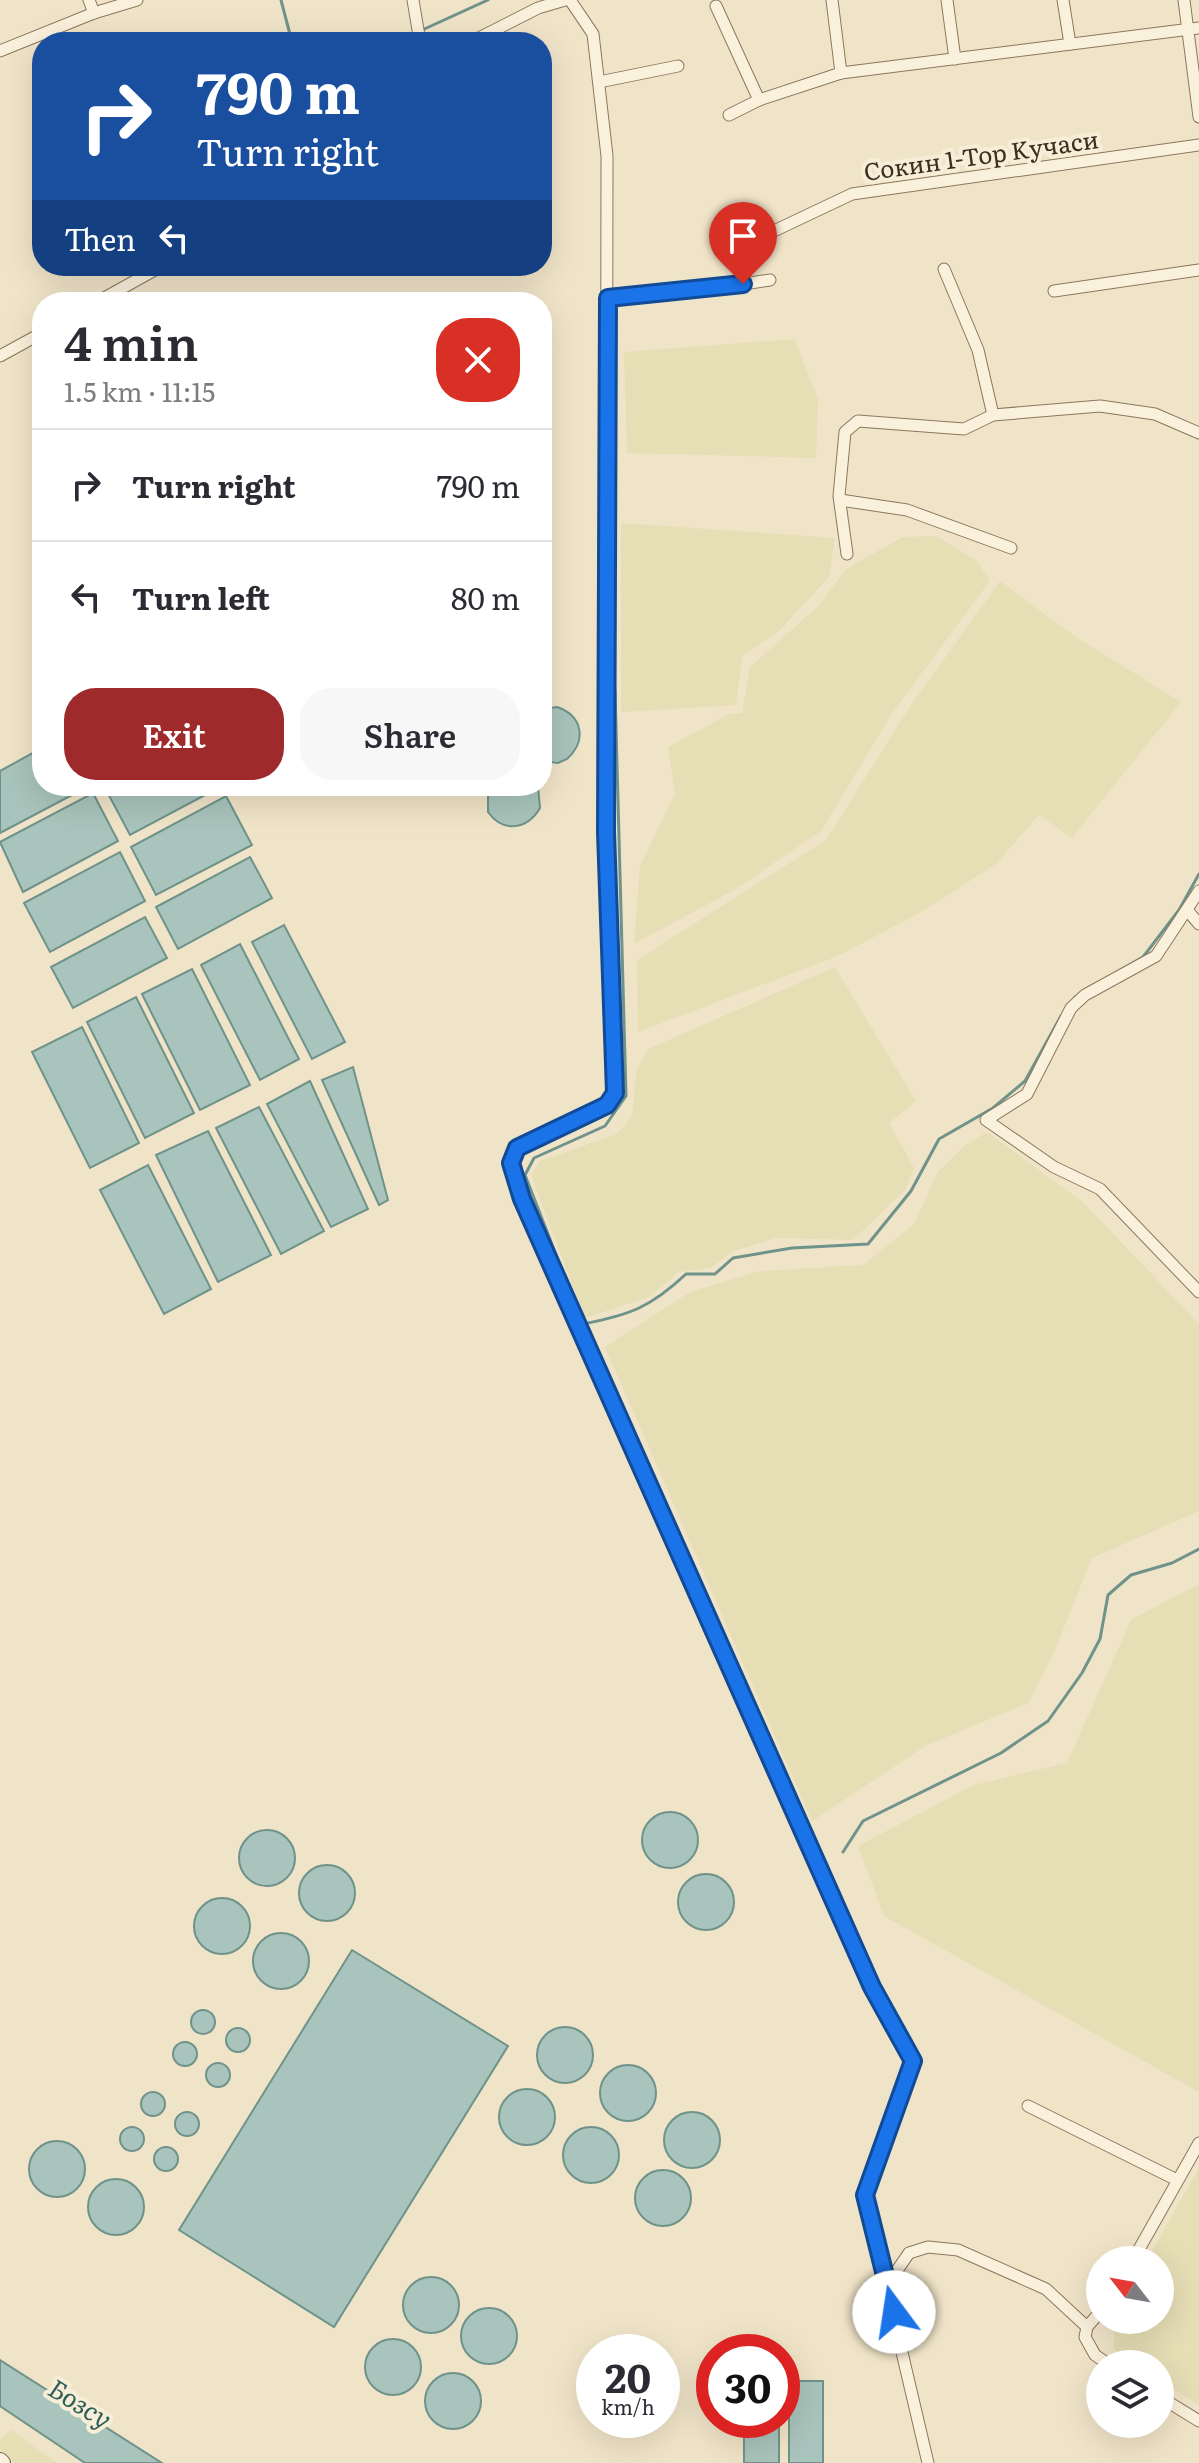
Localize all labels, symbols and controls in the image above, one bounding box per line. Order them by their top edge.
text: 790 m [196,48,360,131]
icon: right [64,64,168,168]
street label: Сокин 1-Тор Kучаси [861,120,1101,188]
text: Turn right [196,124,379,177]
pin [709,202,777,284]
icon: arrive [721,214,765,258]
text: Then [64,216,136,260]
icon: left [152,216,196,260]
text: 4 min [64,305,198,376]
button: close [436,318,520,402]
text: 1.5 km · 11:15 [64,371,215,410]
icon: right [64,463,108,507]
text: Turn right [132,463,296,507]
text: 790 m [437,463,520,507]
icon: left [64,575,108,619]
text: Turn left [132,575,270,619]
text: 80 m [451,575,520,619]
button: Exit [64,688,284,780]
button: Share [300,688,520,780]
north arrow [1086,2246,1174,2334]
map controls [1086,2246,1174,2438]
position arrow [852,2270,936,2354]
speed limit sign: 30 [696,2334,800,2438]
text: 20 [605,2346,651,2405]
button: layers [1086,2350,1174,2438]
water label: Бозсу [42,2367,120,2437]
text: km/h [601,2391,655,2421]

